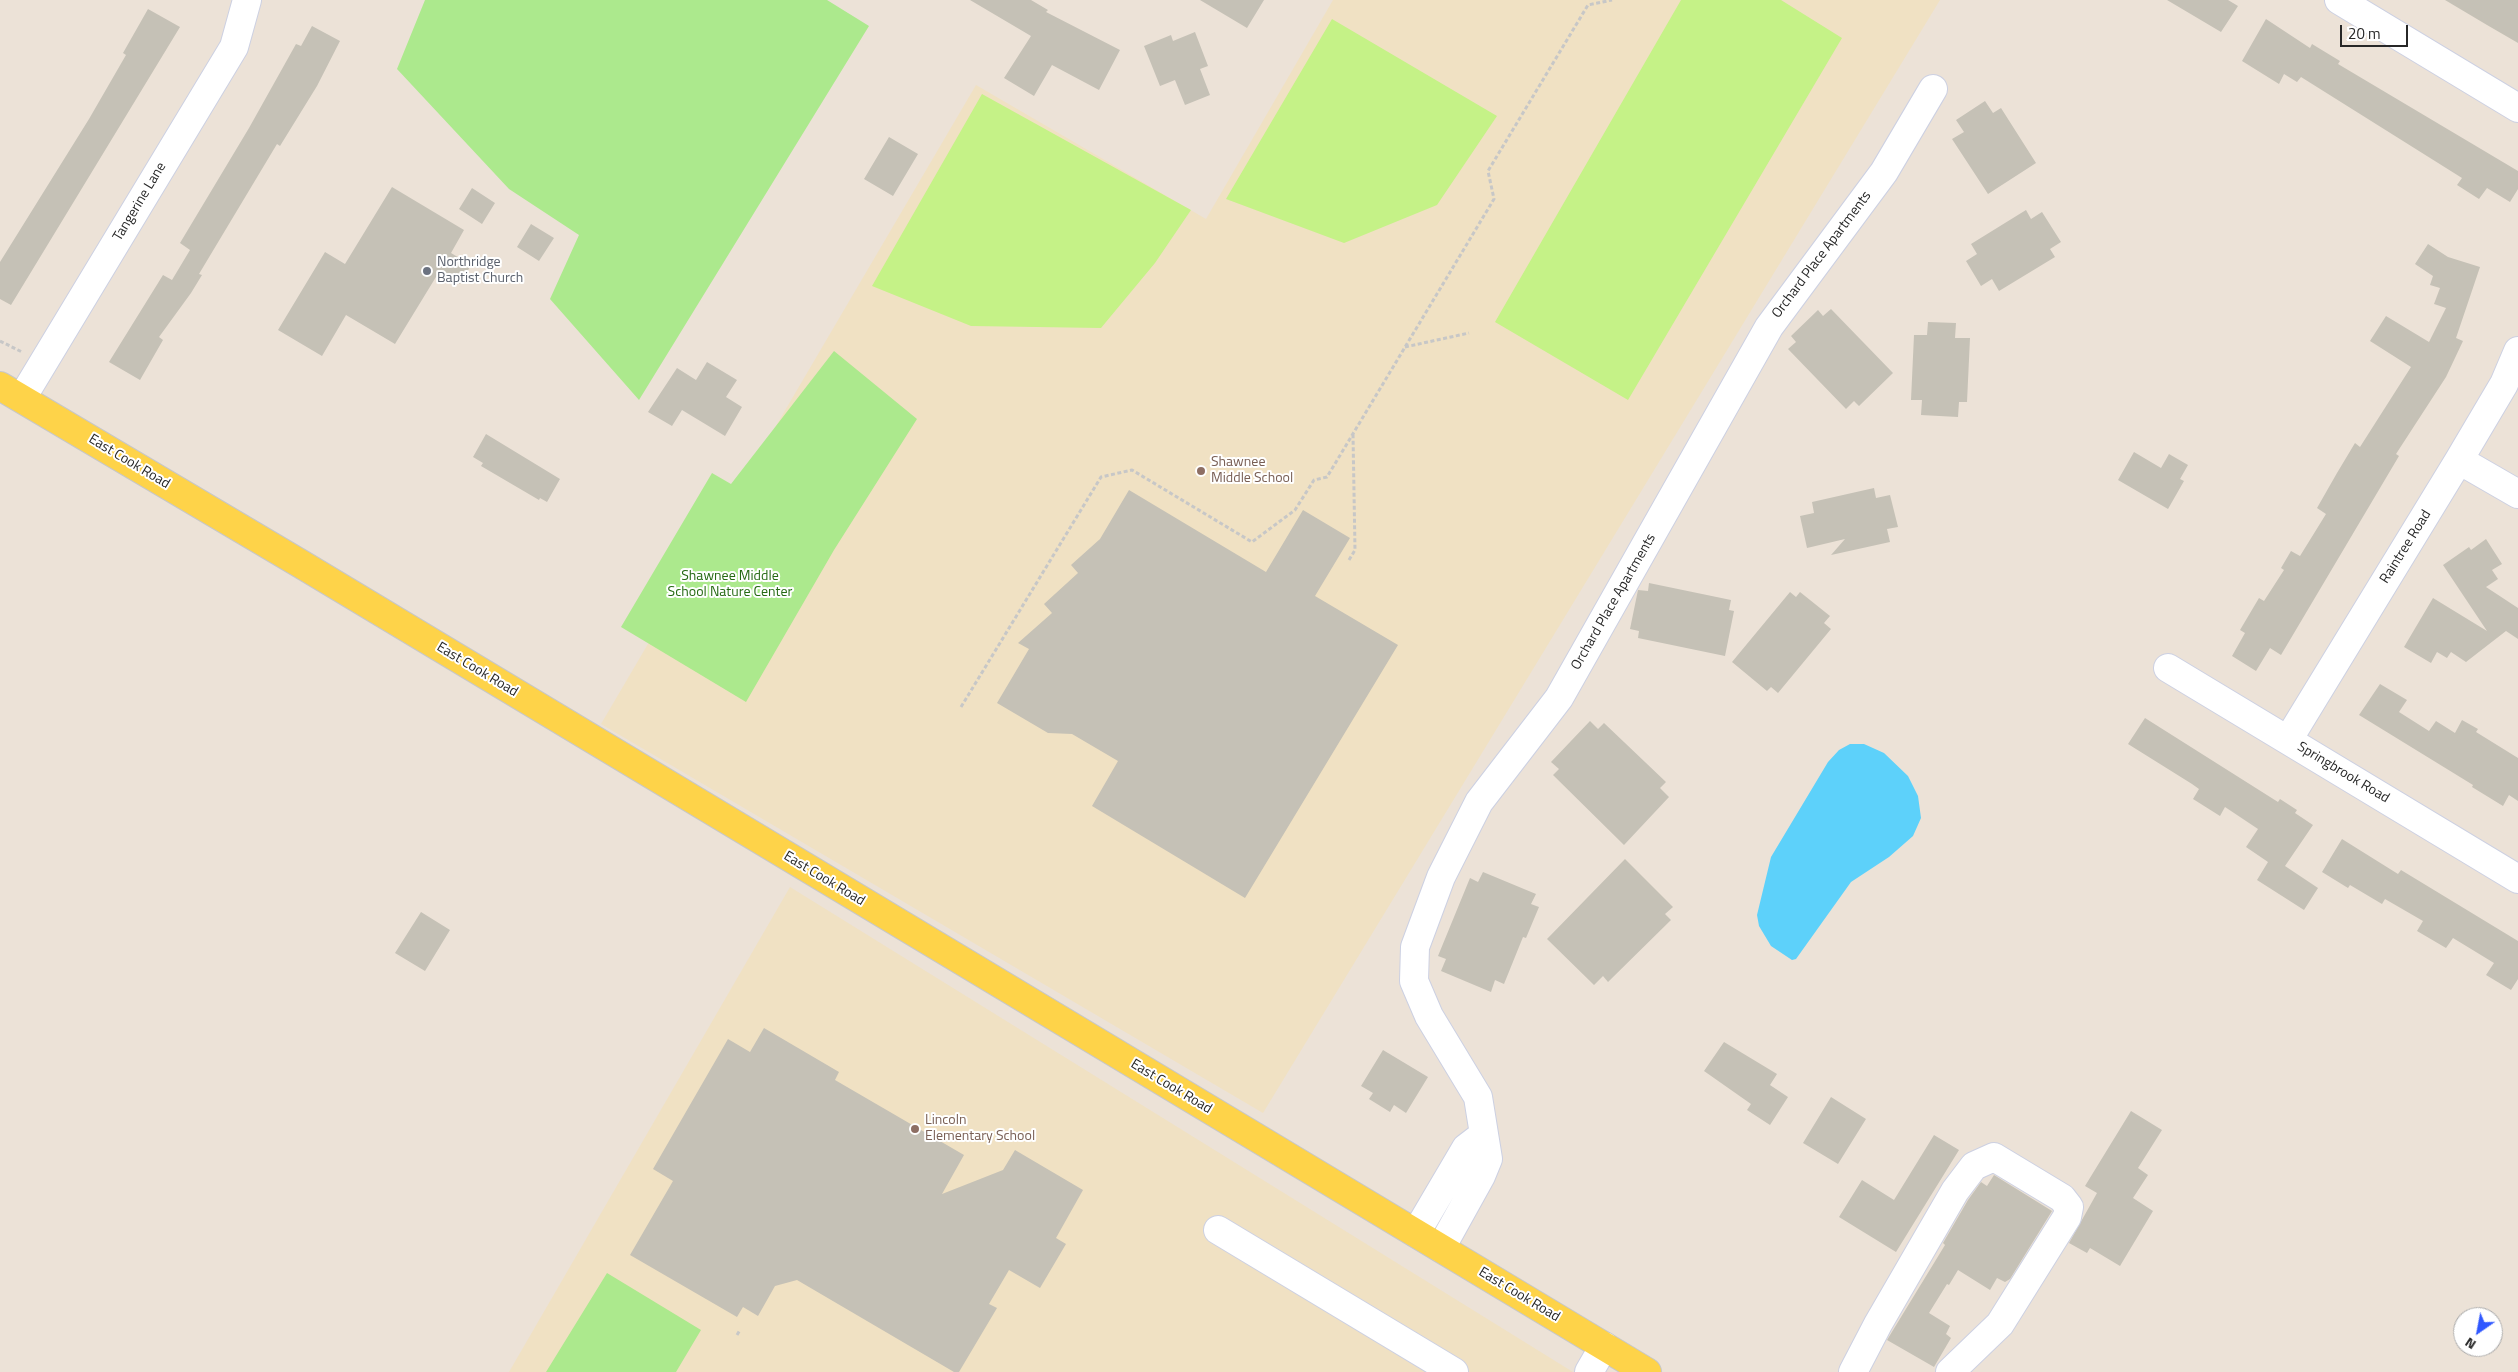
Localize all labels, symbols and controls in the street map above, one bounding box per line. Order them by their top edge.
scale bar [2343,15,2410,47]
text: 20 m [2348,22,2381,45]
street label: Tangerine Lane [110,160,170,244]
street label: Orchard Place Apartments [1769,188,1875,322]
place label: Northridge Baptist Church [437,255,523,288]
marker: Northridge Baptist Church [421,265,433,277]
street label: East Cook Road [85,431,173,493]
place label: Shawnee Middle School [1211,455,1293,488]
marker: Shawnee Middle School [1195,465,1207,477]
street label: Raintree Road [2377,507,2435,587]
street label: Orchard Place Apartments [1568,531,1660,673]
park label: Shawnee Middle School Nature Center [668,569,792,602]
street label: East Cook Road [433,639,521,701]
street label: Springbrook Road [2294,739,2392,807]
street label: East Cook Road [780,848,868,910]
street label: East Cook Road [1127,1056,1215,1118]
place label: Lincoln Elementary School [925,1113,1035,1146]
marker: Lincoln Elementary School [909,1123,921,1135]
street label: East Cook Road [1475,1264,1563,1326]
north arrow [2453,1307,2503,1357]
text: N [2460,1333,2480,1356]

